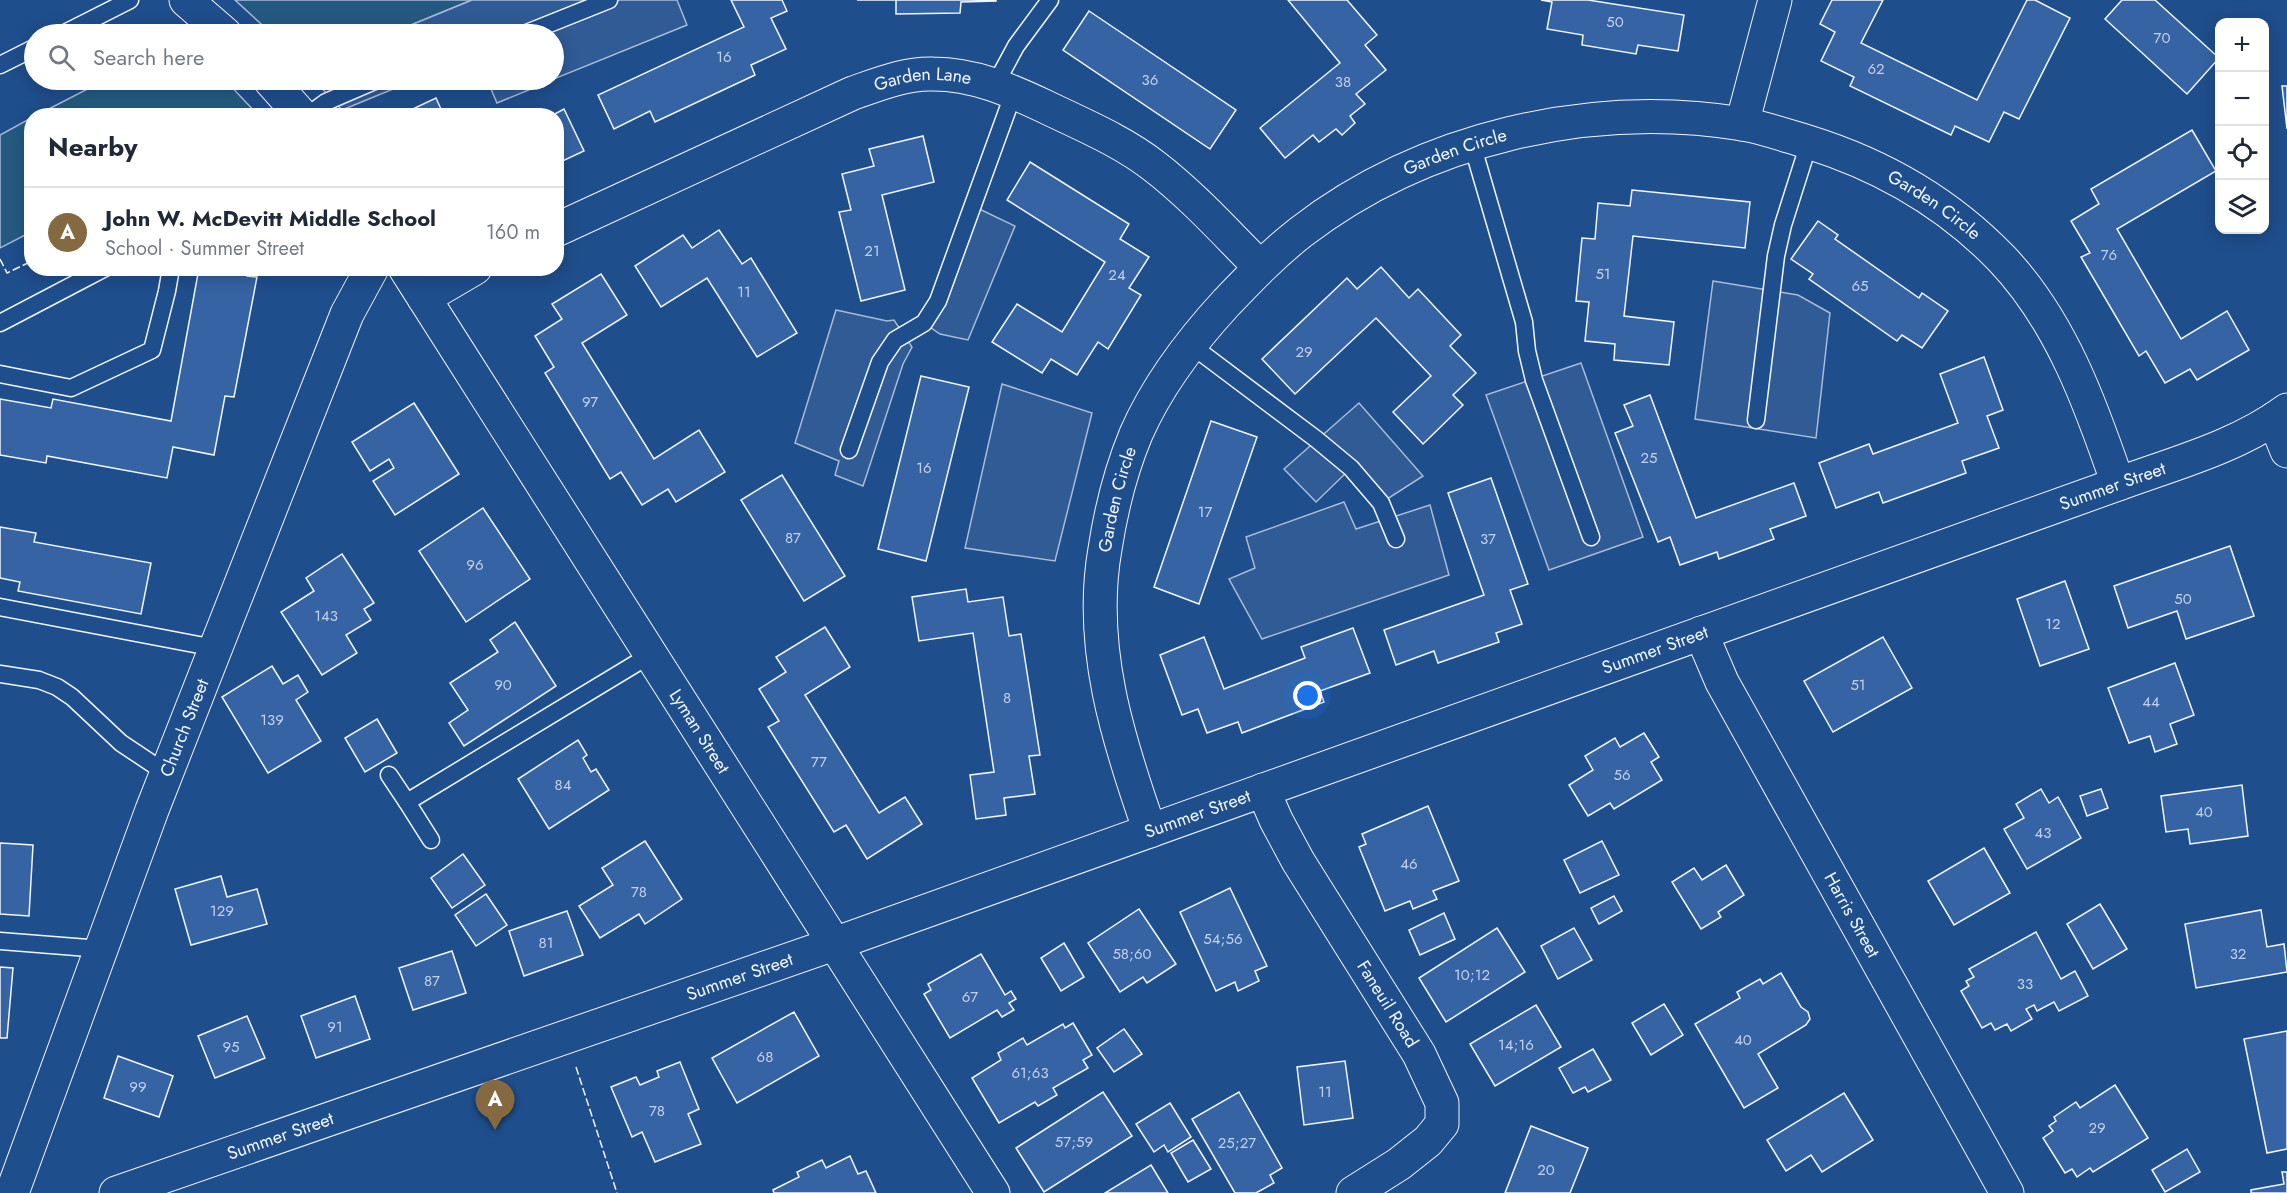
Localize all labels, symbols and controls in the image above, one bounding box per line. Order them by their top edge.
house number: 50 [1606,11,1624,33]
map controls [2215,18,2269,234]
button: + [2215,18,2269,72]
search box [24,24,564,90]
house number: 70 [2154,27,2170,49]
icon: search [45,41,78,74]
text: Search here [93,41,204,73]
house number: 16 [716,46,732,68]
house number: 62 [1867,58,1885,80]
street label: Garden Lane [870,61,974,98]
house number: 36 [1142,69,1158,91]
house number: 38 [1335,71,1351,93]
button: − [2215,72,2269,126]
street label: Garden Circle [1399,122,1510,182]
button: locate [2215,126,2269,180]
text: Nearby [48,128,137,166]
street label: Garden Circle [1883,164,1987,246]
button: layers [2215,180,2269,234]
text: John W. McDevitt Middle School [105,202,436,234]
text: A [60,218,75,247]
text: 160 m [486,218,540,247]
text: School · Summer Street [105,234,304,263]
house number: 21 [864,240,880,262]
house number: 76 [2101,244,2117,266]
house number: 51 [1595,263,1611,285]
house number: 24 [1108,264,1126,286]
house number: 65 [1851,275,1869,297]
house number: 11 [737,281,751,303]
house number: 29 [1295,341,1313,363]
house number: 97 [582,391,598,413]
street label: Garden Circle [1092,443,1143,554]
house number: 25 [1641,447,1658,469]
street label: Summer Street [2056,455,2170,517]
house number: 16 [916,457,932,479]
house number: 17 [1198,501,1212,523]
house number: 87 [785,527,801,549]
house number: 37 [1480,528,1496,550]
house number: 96 [466,554,484,576]
house number: 50 [2174,588,2192,610]
house number: 143 [314,605,338,627]
house number: 12 [2045,613,2061,635]
street label: Summer Street [1598,619,1712,681]
street label: Church Street [153,674,216,781]
house number: 90 [494,674,512,696]
house number: 51 [1850,674,1866,696]
your location [1293,681,1322,710]
street label: Lyman Street [663,684,737,779]
house number: 8 [1003,687,1011,709]
house number: 44 [2142,691,2160,713]
house number: 139 [260,709,284,731]
house number: 77 [811,751,827,773]
house number: 56 [1613,764,1631,786]
house number: 84 [555,774,572,796]
street label: Summer Street [1141,783,1255,845]
house number: 40 [2195,801,2213,823]
house number: 43 [2035,822,2051,844]
house number: 46 [1400,853,1418,875]
street label: Harris Street [1818,867,1887,963]
house number: 78 [631,881,647,903]
house number: 129 [210,900,234,922]
house number: 54;56 [1203,928,1243,950]
house number: 81 [539,932,553,954]
house number: 58;60 [1112,943,1152,965]
house number: 32 [2230,943,2246,965]
street label: Summer Street [683,946,797,1007]
street label: Faneuil Road [1350,955,1425,1053]
house number: 10;12 [1454,964,1490,986]
house number: 87 [424,970,440,992]
house number: 33 [2017,973,2033,995]
house number: 67 [962,986,978,1008]
house number: 91 [327,1016,343,1038]
house number: 40 [1734,1029,1752,1051]
house number: 14;16 [1498,1034,1534,1056]
house number: 95 [222,1036,240,1058]
house number: 68 [757,1046,773,1068]
house number: 61;63 [1011,1062,1049,1084]
house number: 99 [129,1076,147,1098]
pin: A [476,1080,514,1130]
house number: 11 [1318,1081,1332,1103]
house number: 78 [649,1100,665,1122]
street label: Summer Street [224,1105,338,1167]
house number: 29 [2088,1117,2106,1139]
house number: 57;59 [1055,1131,1093,1153]
house number: 25;27 [1218,1132,1256,1154]
house number: 20 [1537,1159,1555,1181]

